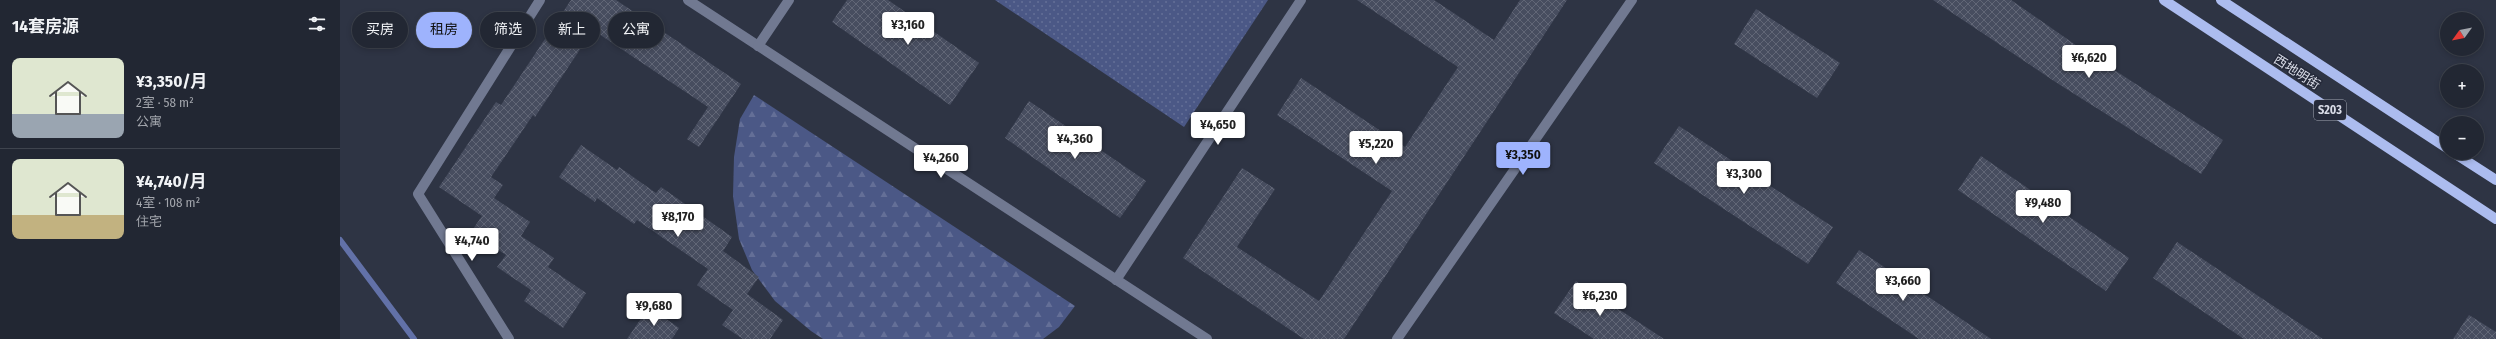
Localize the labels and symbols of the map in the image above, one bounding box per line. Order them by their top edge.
pin: ¥3,160 [875,12,941,46]
north arrow [2440,12,2484,56]
pin: ¥6,620 [2056,45,2122,79]
street label: 西地明街 [2271,52,2323,92]
road number: S203 [2314,100,2346,120]
pin: ¥4,650 [1185,112,1251,146]
pin: ¥4,360 [1042,126,1108,160]
pin: ¥5,220 [1343,131,1409,165]
pin: ¥3,350 [1490,142,1556,176]
pin: ¥4,260 [908,145,974,179]
pin: ¥3,300 [1711,161,1777,195]
pin: ¥9,480 [2010,190,2076,224]
pin: ¥8,170 [645,204,711,238]
pin: ¥4,740 [439,228,505,262]
pin: ¥3,660 [1870,268,1936,302]
pin: ¥6,230 [1567,283,1633,317]
pin: ¥9,680 [621,293,687,327]

